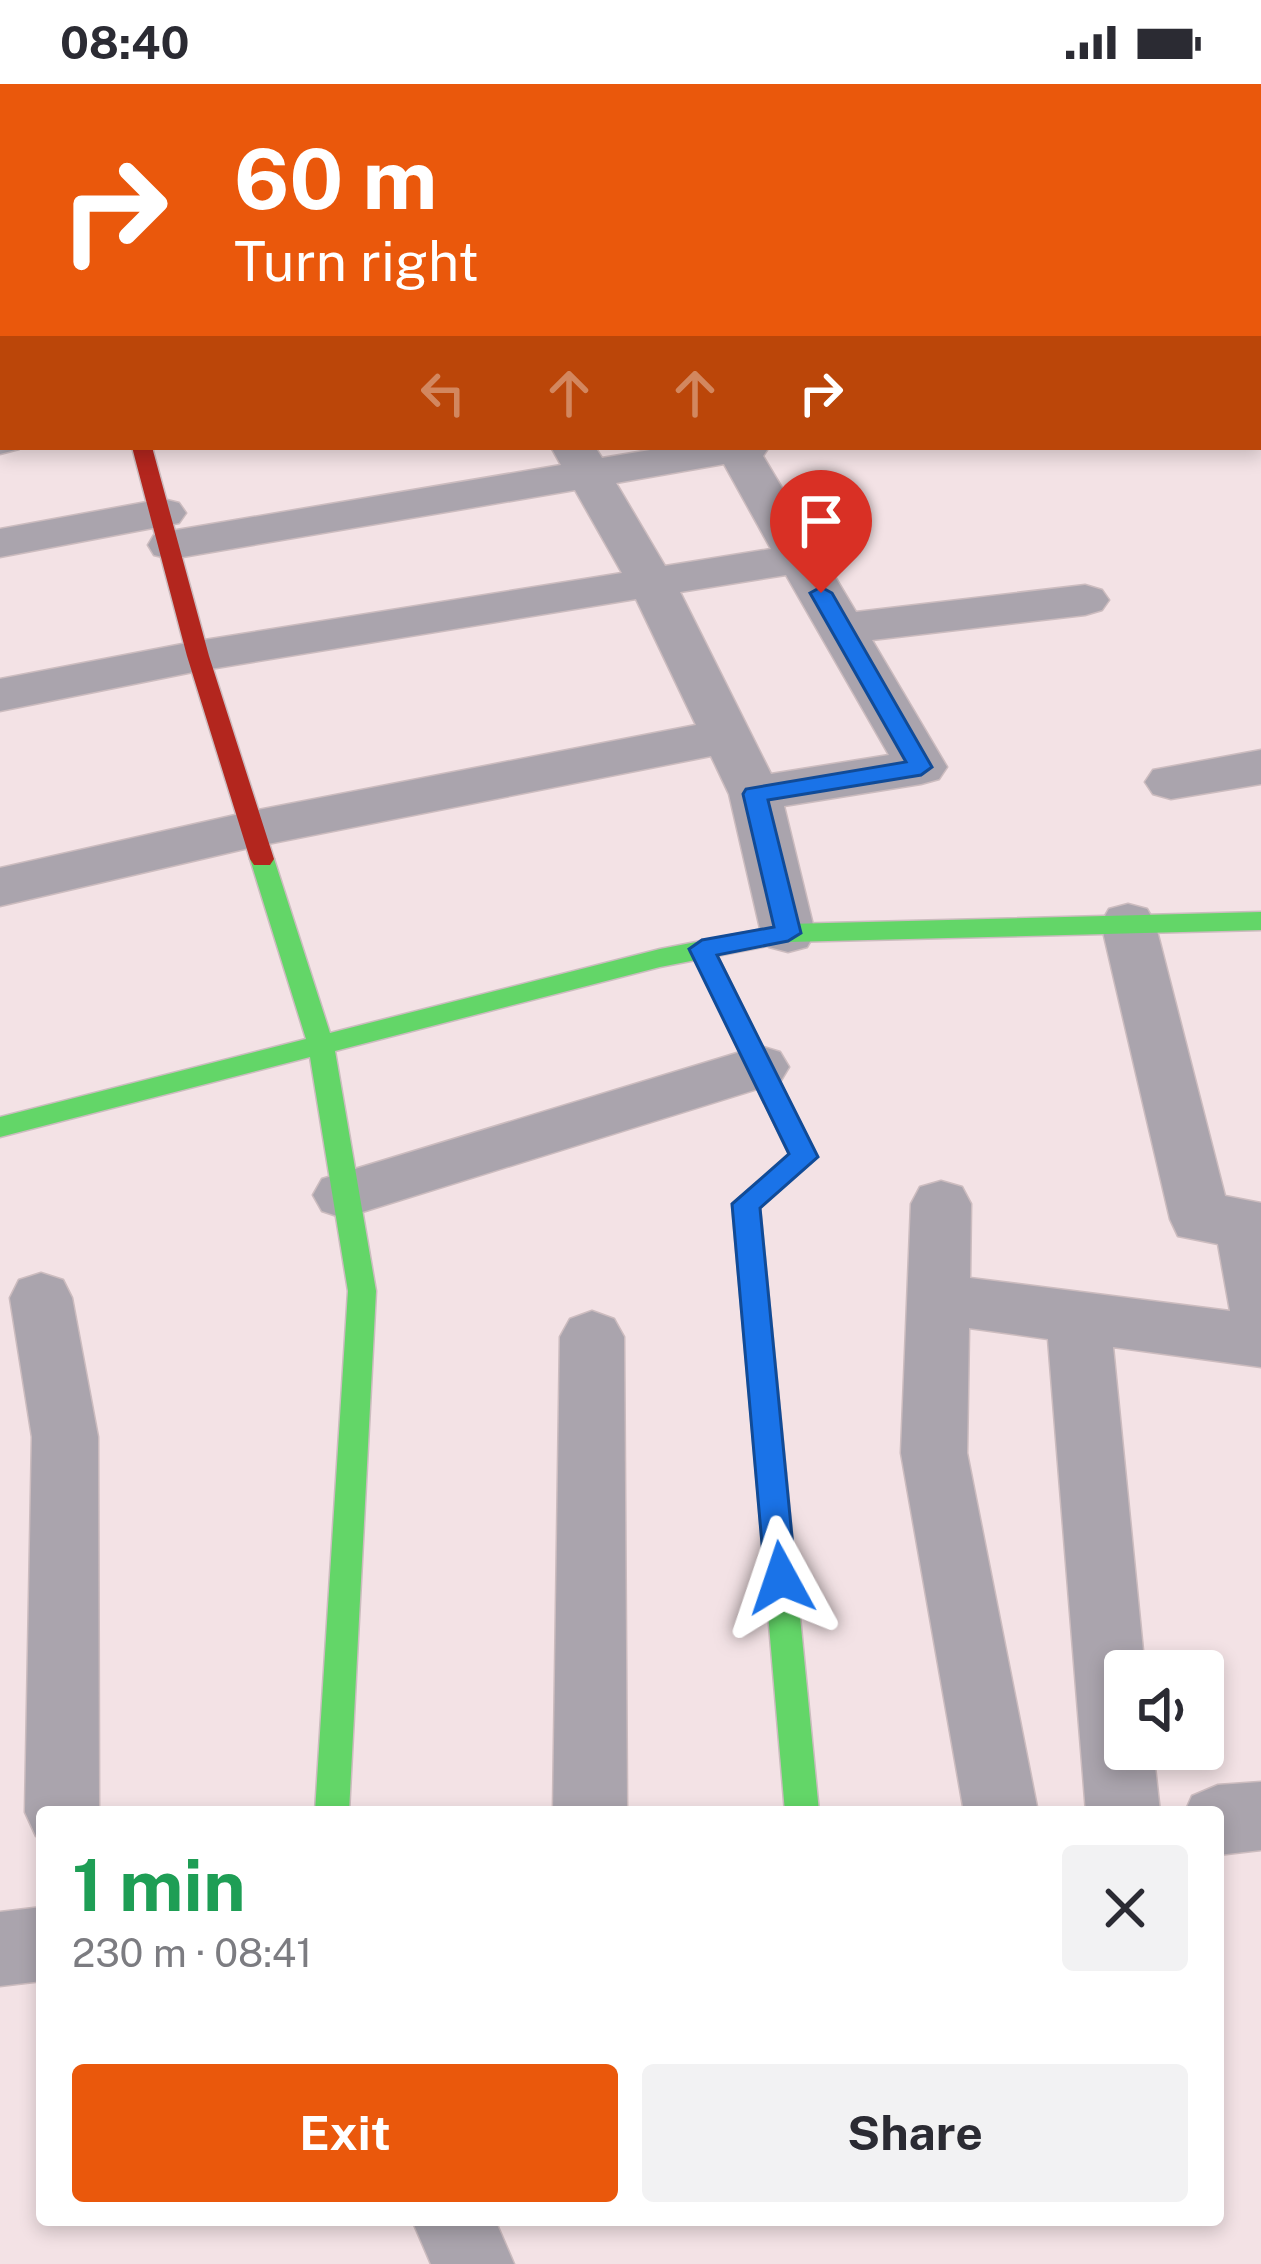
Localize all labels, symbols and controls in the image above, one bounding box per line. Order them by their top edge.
text: 08:40 [60,16,190,69]
text: 60 m [234,129,438,228]
icon: right [36,132,192,288]
text: Turn right [234,230,479,293]
icon: left [410,360,476,426]
icon: ahead [536,360,602,426]
icon: ahead [662,360,728,426]
icon: right [788,360,854,426]
pin [770,470,872,593]
icon: arrive [788,488,854,554]
position arrow [718,1515,844,1641]
map controls [1104,1650,1224,1770]
button: sound [1104,1650,1224,1770]
text: 1 min [72,1843,246,1927]
button: close [1062,1845,1188,1971]
text: 230 m · 08:41 [72,1930,312,1976]
button: Exit [72,2064,618,2202]
button: Share [642,2064,1188,2202]

